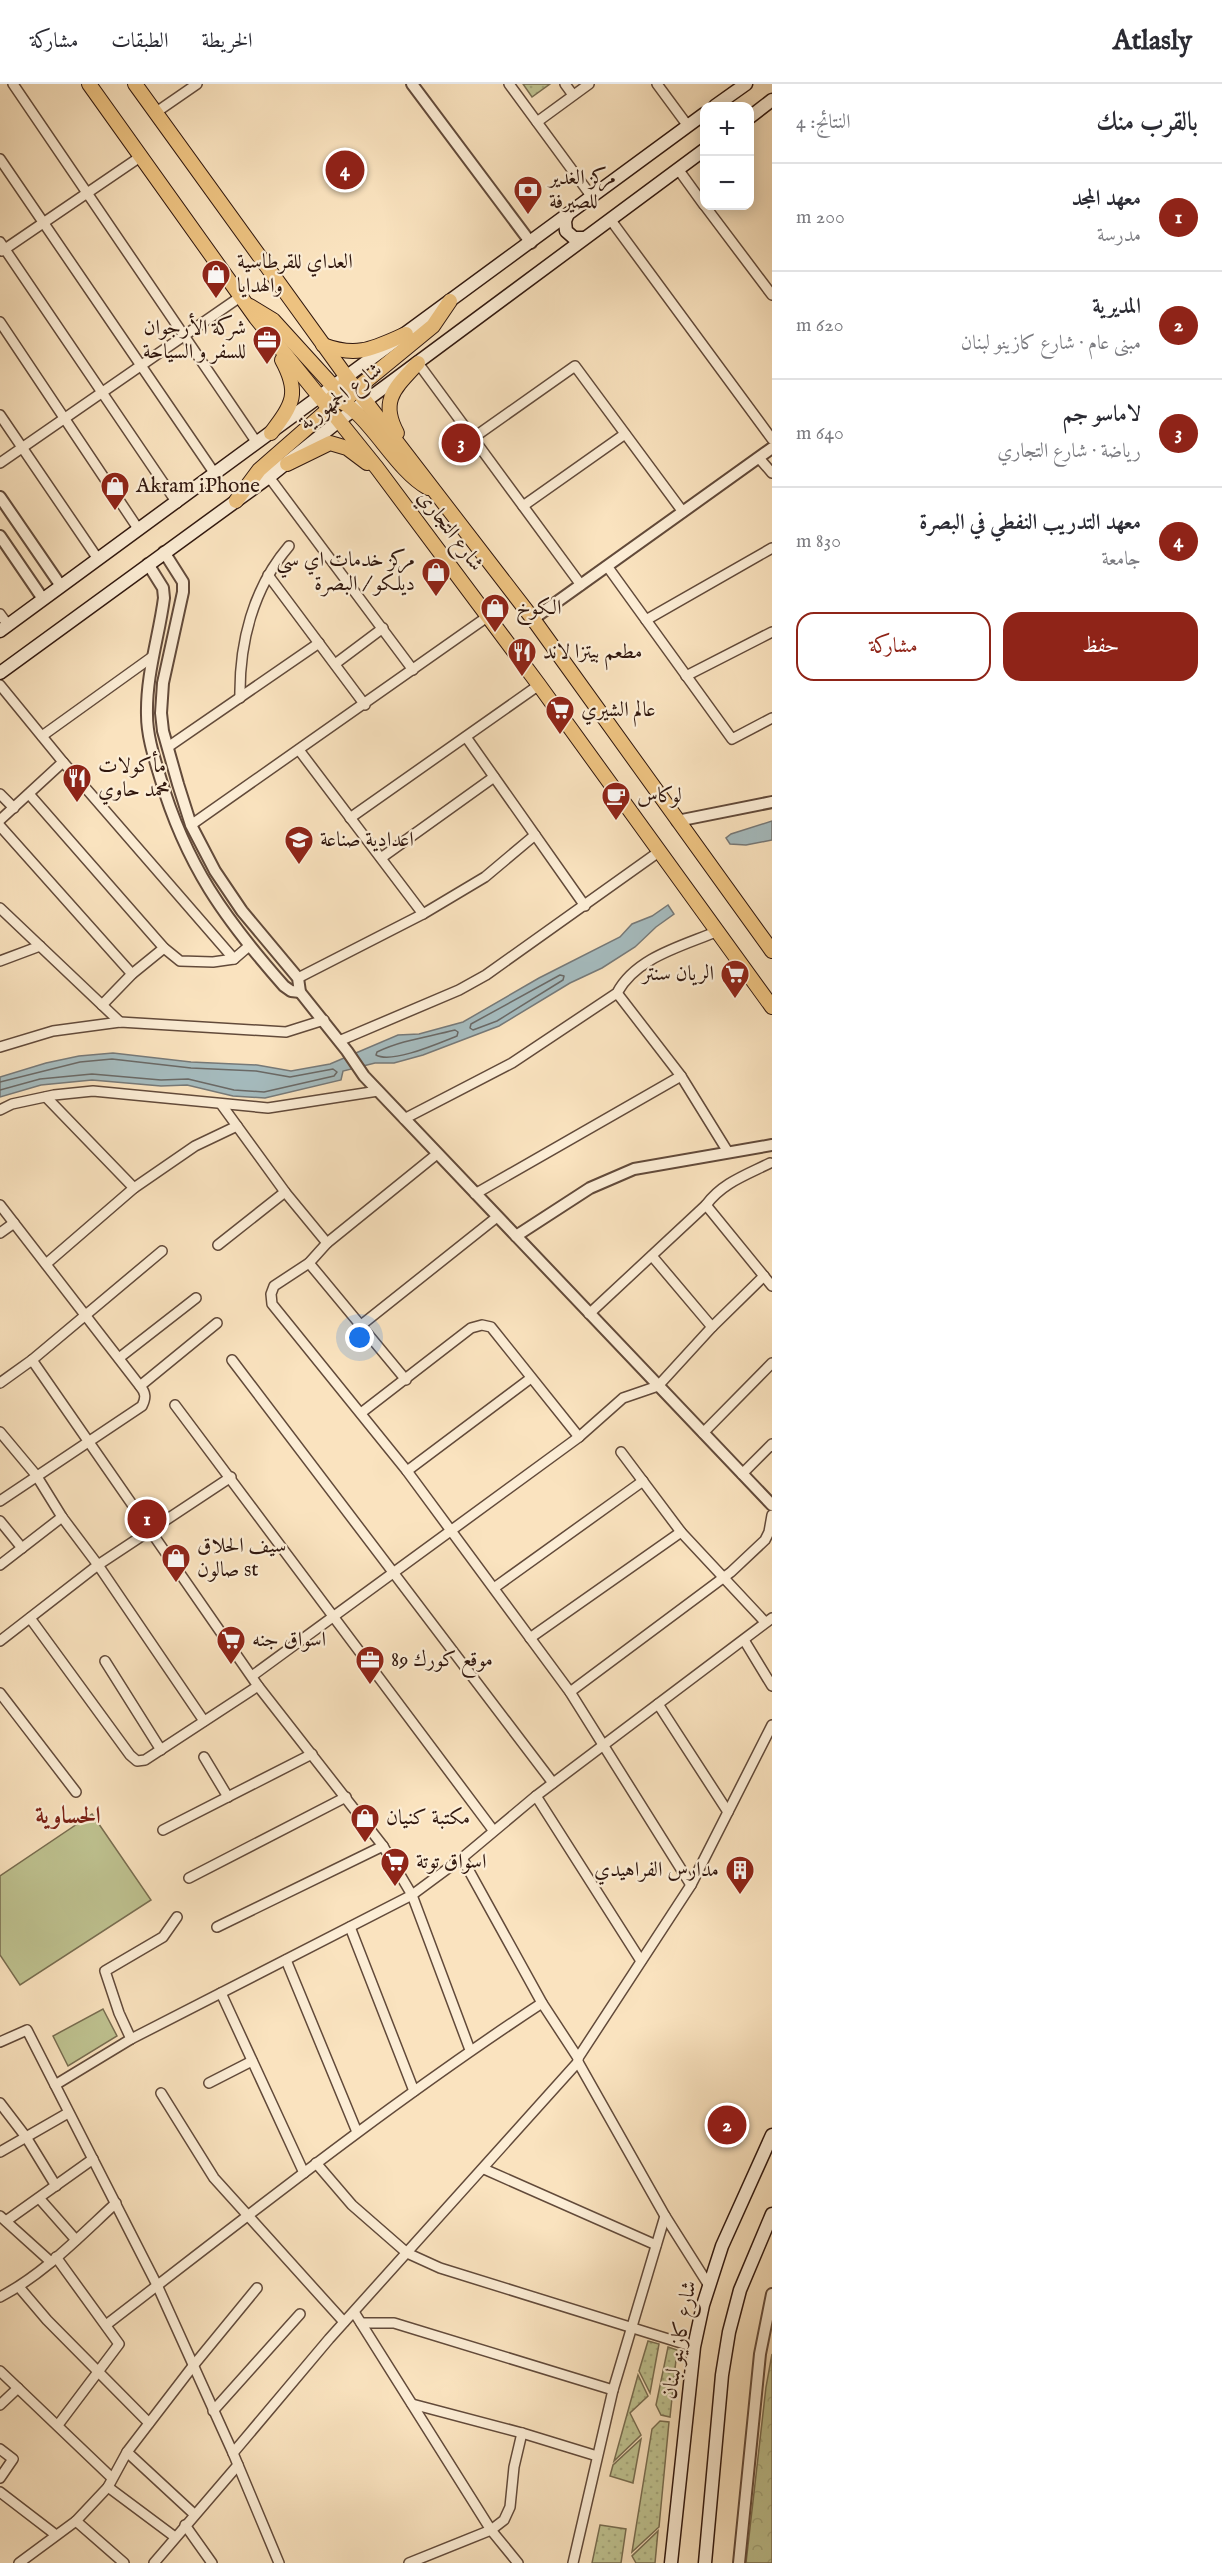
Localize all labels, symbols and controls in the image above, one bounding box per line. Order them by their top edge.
text: Atlasly [1113,24,1192,59]
text: مشاركة [30,28,78,55]
text: الطبقات [111,28,168,55]
text: الخريطة [201,28,253,55]
map controls [700,102,754,210]
button: + [700,102,754,156]
text: بالقرب منك [1096,106,1198,139]
text: النتائج: 4 [796,110,851,135]
pin: 4 [326,148,364,193]
button: − [700,156,754,210]
place label: مركز الغدير للصيرفة [547,165,616,216]
bank icon: مركز الغدير للصيرفة [512,174,544,216]
text: معهد المجد [1072,185,1141,213]
text: 200 m [796,205,845,230]
text: 1 [1175,205,1182,230]
text: مدرسة [1097,223,1141,248]
place label: العداي للقرطاسية والهدايا [237,249,353,300]
shop icon: العداي للقرطاسية والهدايا [200,258,232,300]
text: المديرية [1092,293,1141,321]
place label: شركة الأرجوان للسفر و السياحة [143,312,246,366]
text: 620 m [796,313,843,338]
text: 2 [1174,313,1183,338]
office icon: شركة الأرجوان للسفر و السياحة [251,324,283,366]
text: مبنى عام · شارع كازينو لبنان [961,331,1141,356]
street label: شارع الجمهورية [294,357,390,440]
text: لاماسو جم [1062,401,1141,429]
pin: 3 [442,420,480,466]
text: 640 m [796,421,844,446]
text: 3 [1175,421,1182,446]
text: رياضة · شارع التجاري [997,439,1141,464]
shop icon: Akram iPhone [99,470,131,512]
place label: Akram iPhone [135,473,260,500]
street label: شارع التجاري [408,485,489,579]
text: معهد التدريب النفطي في البصرة [919,509,1141,537]
text: 830 m [796,529,841,554]
text: 4 [1174,529,1183,554]
place label: مركز خدمات اي سي ديلكو / البصرة [276,547,415,598]
text: جامعة [1102,547,1141,572]
shop icon: مركز خدمات اي سي ديلكو / البصرة [420,556,452,598]
shop icon: الكوخ [479,592,511,634]
place label: الكوخ [516,595,562,626]
button: مشاركة [796,612,991,681]
button: حفظ [1003,612,1198,681]
restaurant icon: مطعم بيتزا لاند [506,636,538,678]
place label: مطعم بيتزا لاند [543,639,643,671]
supermarket icon: عالم الشيري [544,694,576,736]
place label: عالم الشيري [581,697,656,727]
place label: مأكولات محمد حاوي [98,750,170,805]
restaurant icon: مأكولات محمد حاوي [61,762,93,804]
cafe icon: لوكاس [600,780,632,822]
place label: لوكاس [637,783,682,810]
school or university icon: اعدادية صناعة [283,824,315,866]
place label: اعدادية صناعة [320,827,414,854]
supermarket icon: الريان سنتر [719,958,751,1000]
place label: الريان سنتر [640,961,714,988]
your location [345,1323,374,1352]
pin: 1 [128,1496,166,1542]
place label: سيف الحلاق صالون st [197,1533,287,1584]
shop icon: سيف الحلاق صالون st [160,1542,192,1584]
supermarket icon: اسواق جنه [215,1624,247,1666]
place label: اسواق جنه [252,1627,326,1654]
office icon: موقع كورك 89 [354,1644,386,1686]
place label: موقع كورك 89 [391,1647,493,1678]
district label: الحساوية [35,1801,101,1832]
shop icon: مكتبة كنيان [349,1802,381,1844]
place label: مكتبة كنيان [386,1805,470,1832]
supermarket icon: اسواق توتة [379,1846,411,1888]
place label: اسواق توتة [416,1849,486,1876]
building icon: مدارس الفراهيدي [724,1854,756,1896]
place label: مدارس الفراهيدي [594,1857,719,1885]
pin: 2 [708,2102,746,2148]
street label: شارع كازينو لبنان [656,2279,707,2402]

